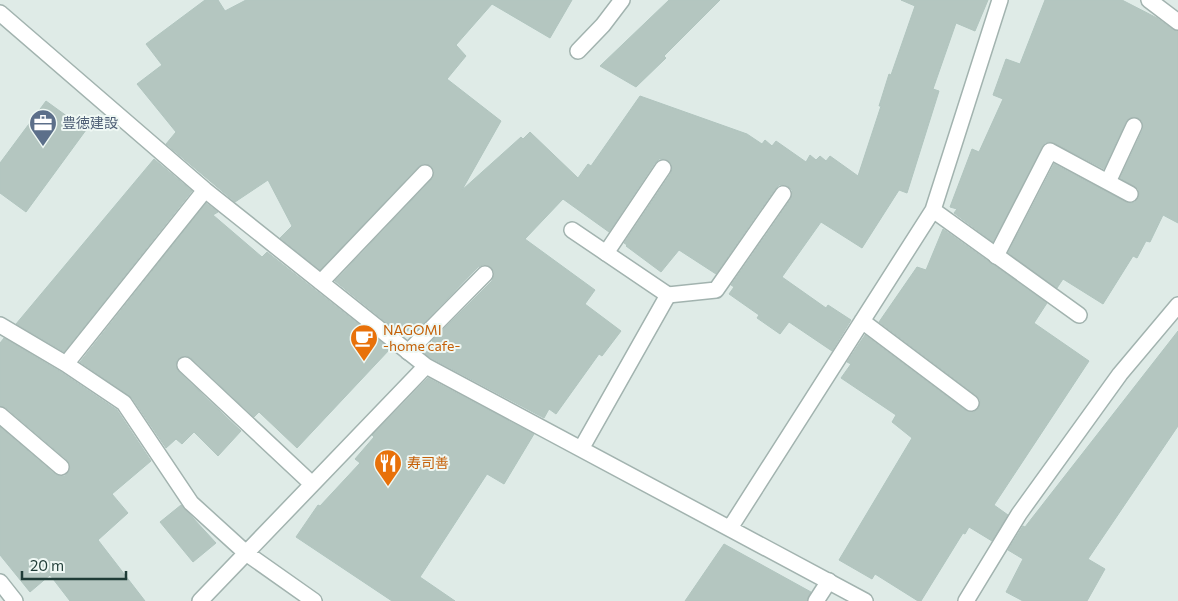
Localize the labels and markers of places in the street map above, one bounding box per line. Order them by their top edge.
office icon: 豊徳建設 [28,108,58,147]
place label: 豊徳建設 [62,114,118,131]
place label: NAGOMI -home cafe- [383,321,460,354]
cafe icon: NAGOMI -home cafe- [349,323,379,362]
restaurant icon: 寿司善 [373,448,403,487]
place label: 寿司善 [407,454,449,471]

